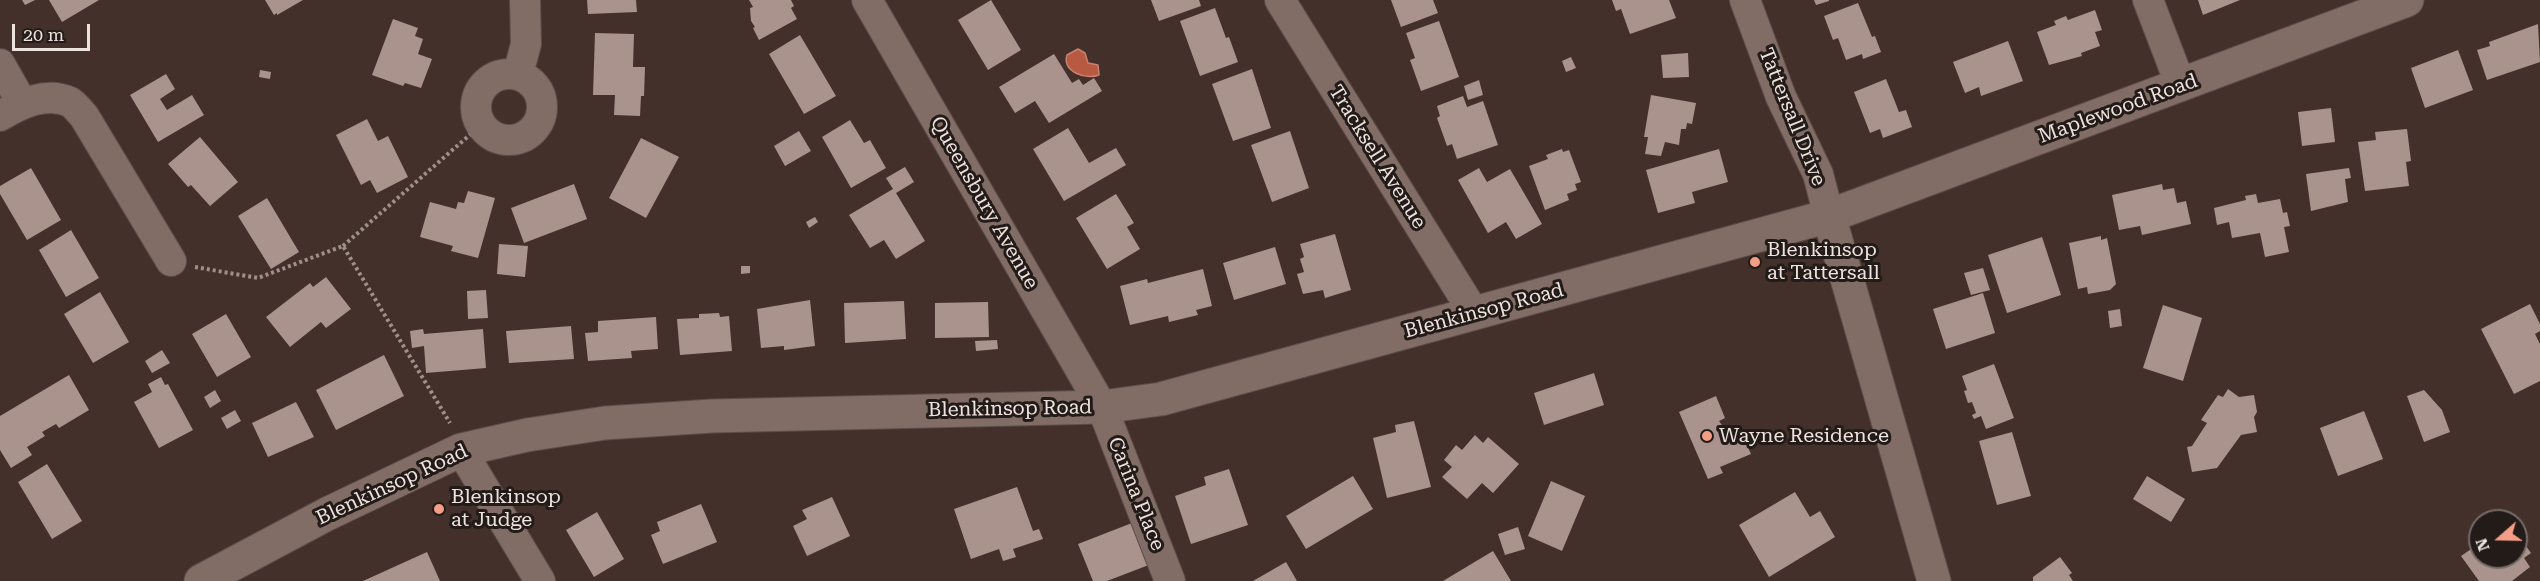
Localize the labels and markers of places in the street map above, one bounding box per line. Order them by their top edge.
place label: Blenkinsop at Tattersall [1767,238,1880,285]
marker: Blenkinsop at Tattersall [1748,255,1762,269]
place label: Wayne Residence [1719,424,1889,448]
marker: Wayne Residence [1700,429,1714,443]
place label: Blenkinsop at Judge [451,485,561,532]
marker: Blenkinsop at Judge [432,502,446,516]

